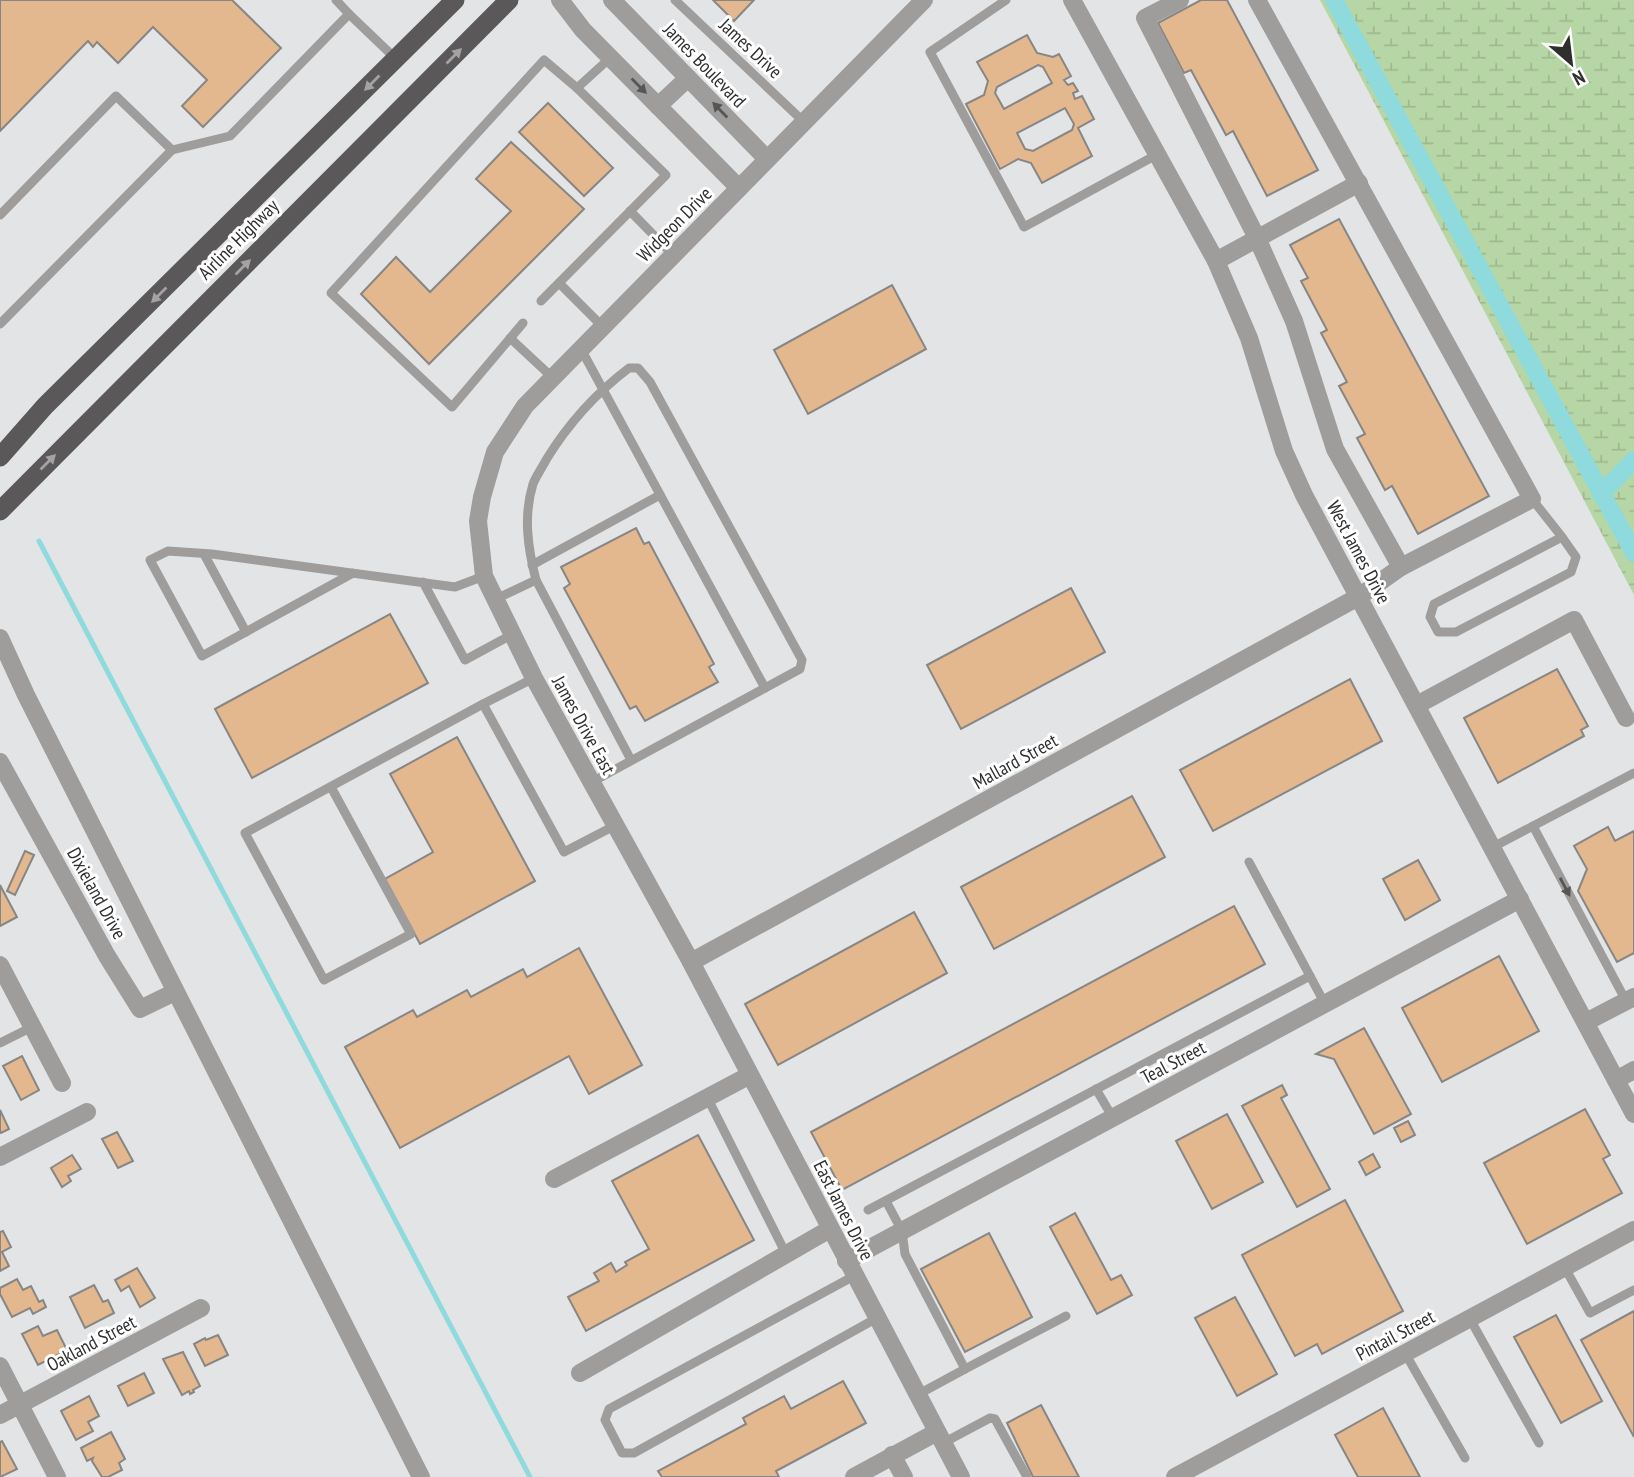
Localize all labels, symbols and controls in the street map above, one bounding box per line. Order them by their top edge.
street label: James Drive [714,12,788,83]
street label: James Boulevard [658,17,751,112]
north arrow [1536,28,1606,98]
one-way arrow [445,47,462,64]
text: N [1569,65,1589,91]
one-way arrow [364,74,381,90]
one-way arrow [630,78,647,95]
one-way arrow [712,102,728,119]
street label: Widgeon Drive [632,181,717,266]
street label: Airline Highway [193,193,284,284]
one-way arrow [235,258,252,275]
one-way arrow [150,287,167,304]
one-way arrow [40,454,57,471]
street label: West James Drive [1322,496,1396,608]
street label: James Drive East [547,671,621,779]
street label: Mallard Street [969,728,1062,794]
street label: Dixieland Drive [62,843,132,943]
one-way arrow [1559,877,1571,896]
street label: Teal Street [1137,1035,1210,1089]
street label: East James Drive [809,1156,879,1264]
street label: Pintail Street [1351,1304,1439,1366]
street label: Oakland Street [42,1309,140,1376]

